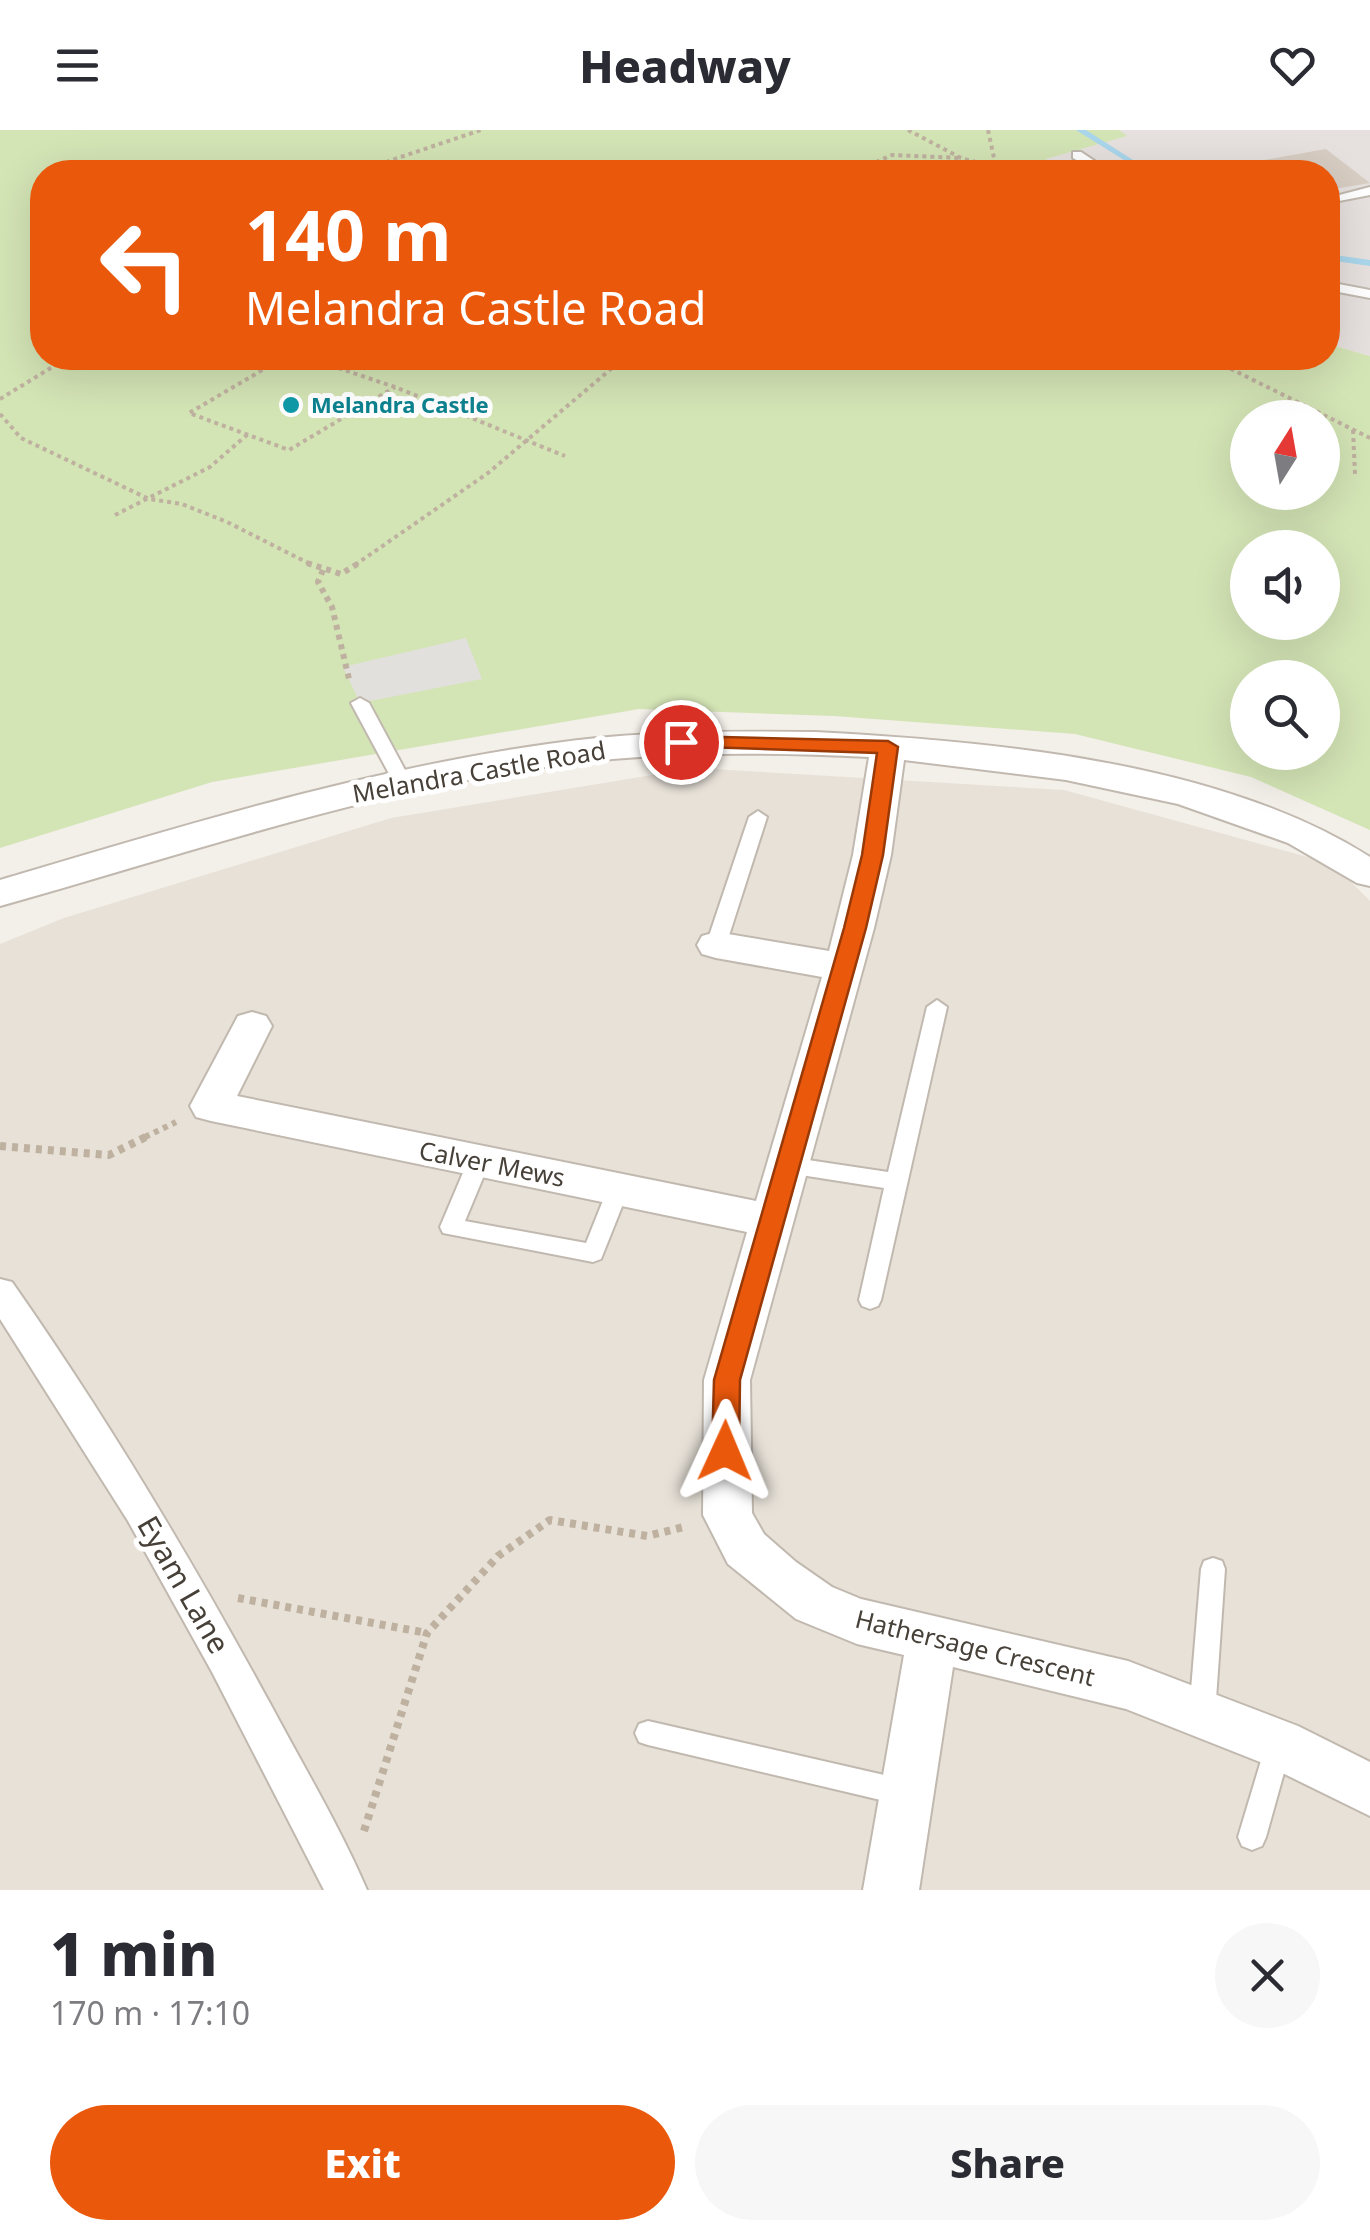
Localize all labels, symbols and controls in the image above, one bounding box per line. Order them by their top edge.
text: Headway [579,35,791,96]
icon: menu [50,38,105,93]
icon: heart [1265,38,1320,93]
text: 140 m [245,186,452,282]
icon: left [80,200,210,330]
text: Melandra Castle Road [245,277,706,338]
place label: Melandra Castle [311,389,489,419]
marker: Melandra Castle [280,394,302,416]
north arrow [1230,400,1340,510]
map controls [1230,400,1340,770]
button: sound [1230,530,1340,640]
button: search [1230,660,1340,770]
pin [639,700,724,785]
icon: arrive [654,715,709,770]
street label: Melandra Castle Road [350,732,608,810]
street label: Calver Mews [416,1132,568,1194]
position arrow [673,1399,777,1503]
street label: Eyam Lane [128,1508,240,1661]
street label: Hathersage Crescent [852,1601,1099,1693]
text: 1 min [50,1912,218,1994]
button: close [1215,1923,1320,2028]
text: 170 m · 17:10 [50,1991,250,2034]
button: Exit [50,2105,675,2220]
button: Share [695,2105,1320,2220]

